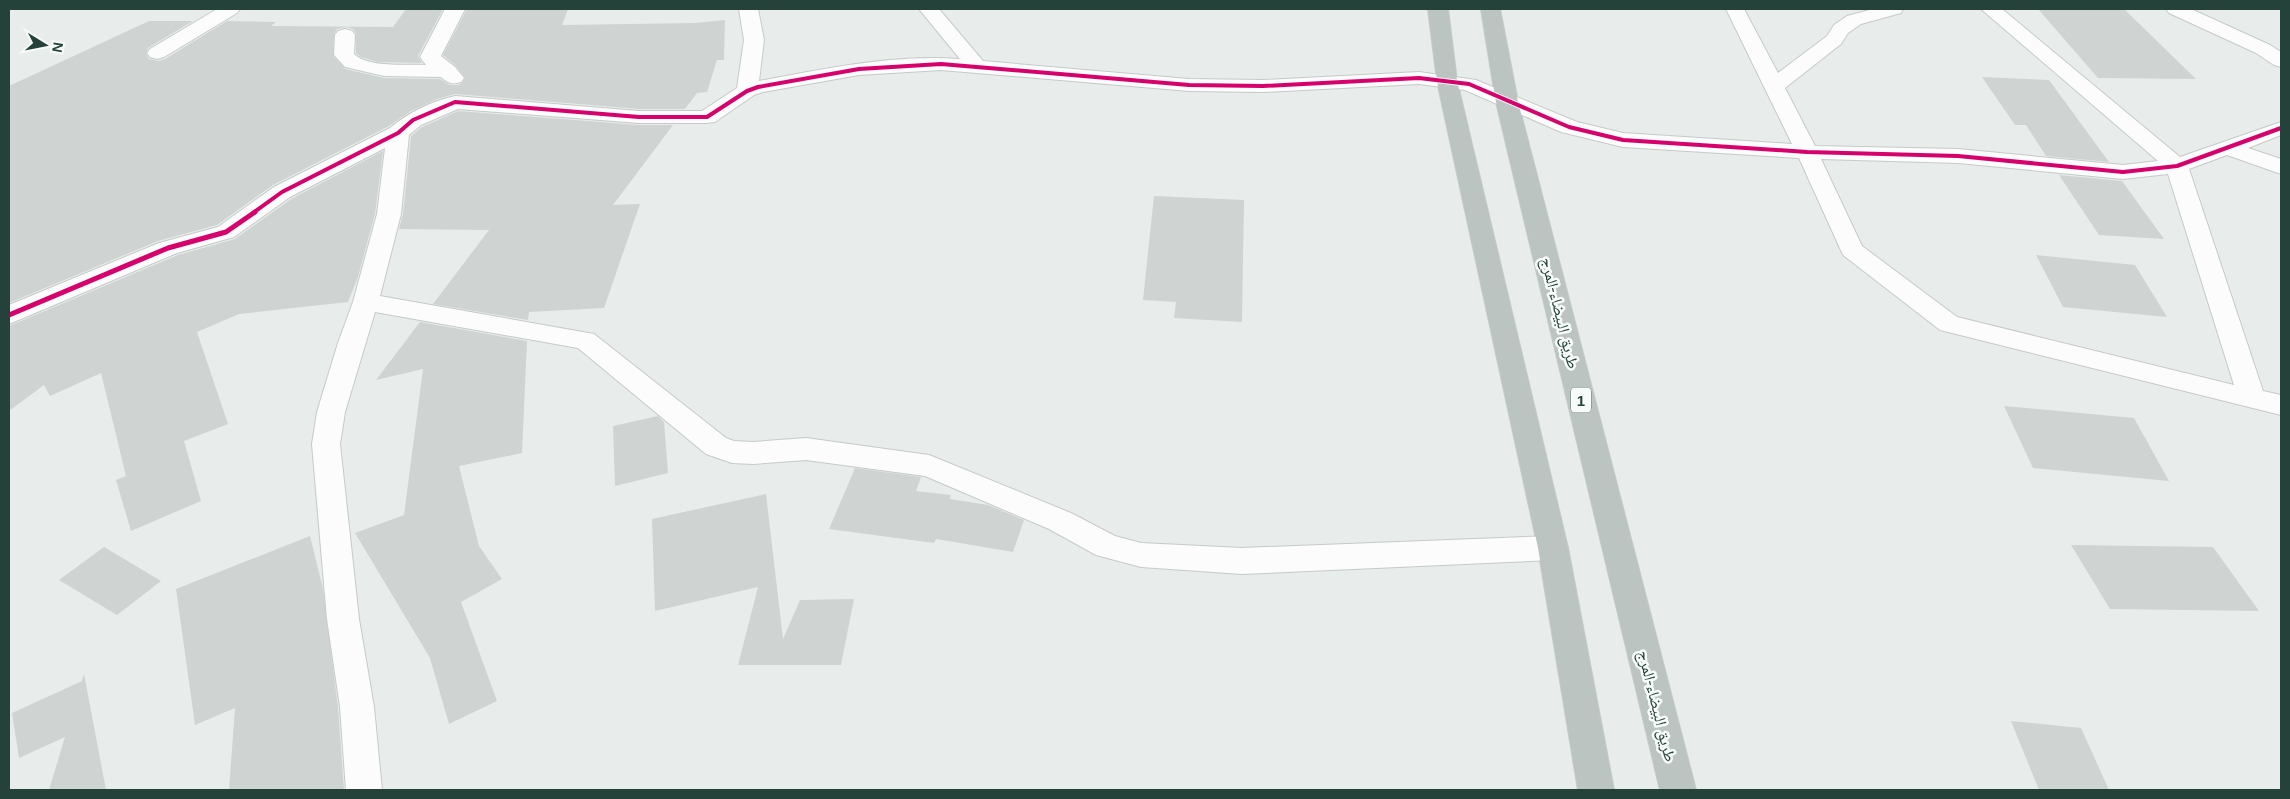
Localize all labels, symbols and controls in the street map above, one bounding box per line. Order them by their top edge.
north arrow [20,20,70,70]
text: N [49,41,67,54]
street label: طريق البيضاء-المرج [1536,256,1582,371]
road number: 1 [1571,388,1591,412]
street label: طريق البيضاء-المرج [1633,649,1679,764]

